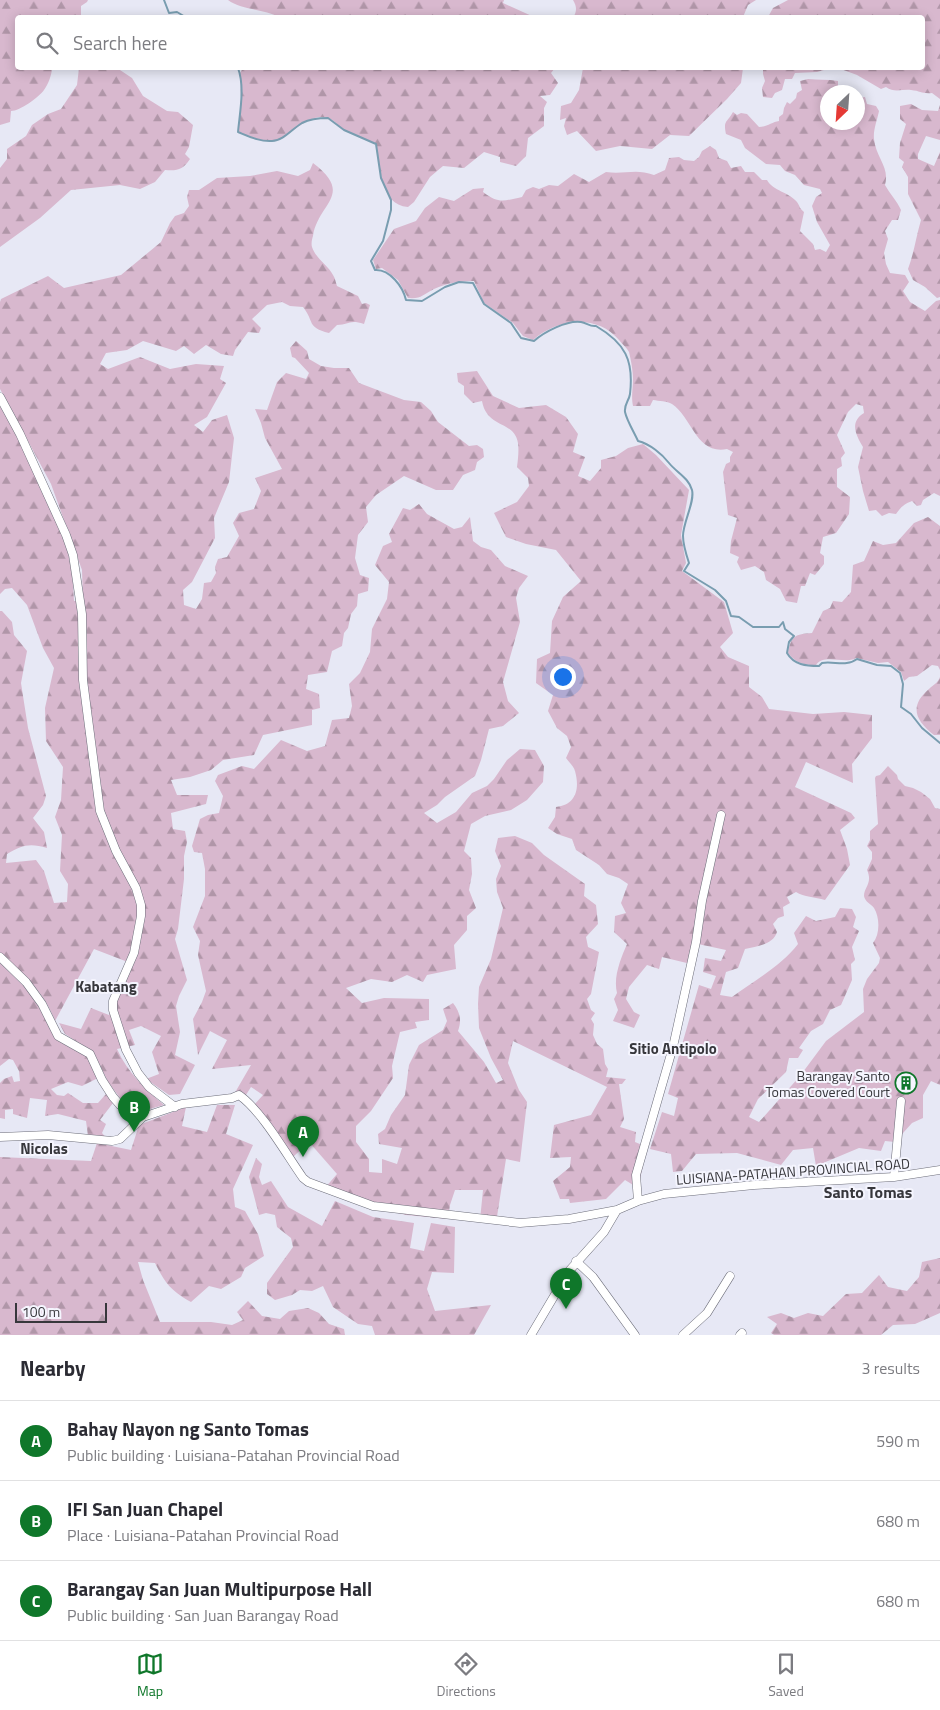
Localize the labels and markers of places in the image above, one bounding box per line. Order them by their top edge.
place label: Barangay Santo Tomas Covered Court [765,1065,890,1102]
building icon: Barangay Santo Tomas Covered Court [894,1071,918,1095]
pin: B [118,1091,150,1132]
pin: A [287,1116,319,1157]
pin: C [550,1268,582,1309]

